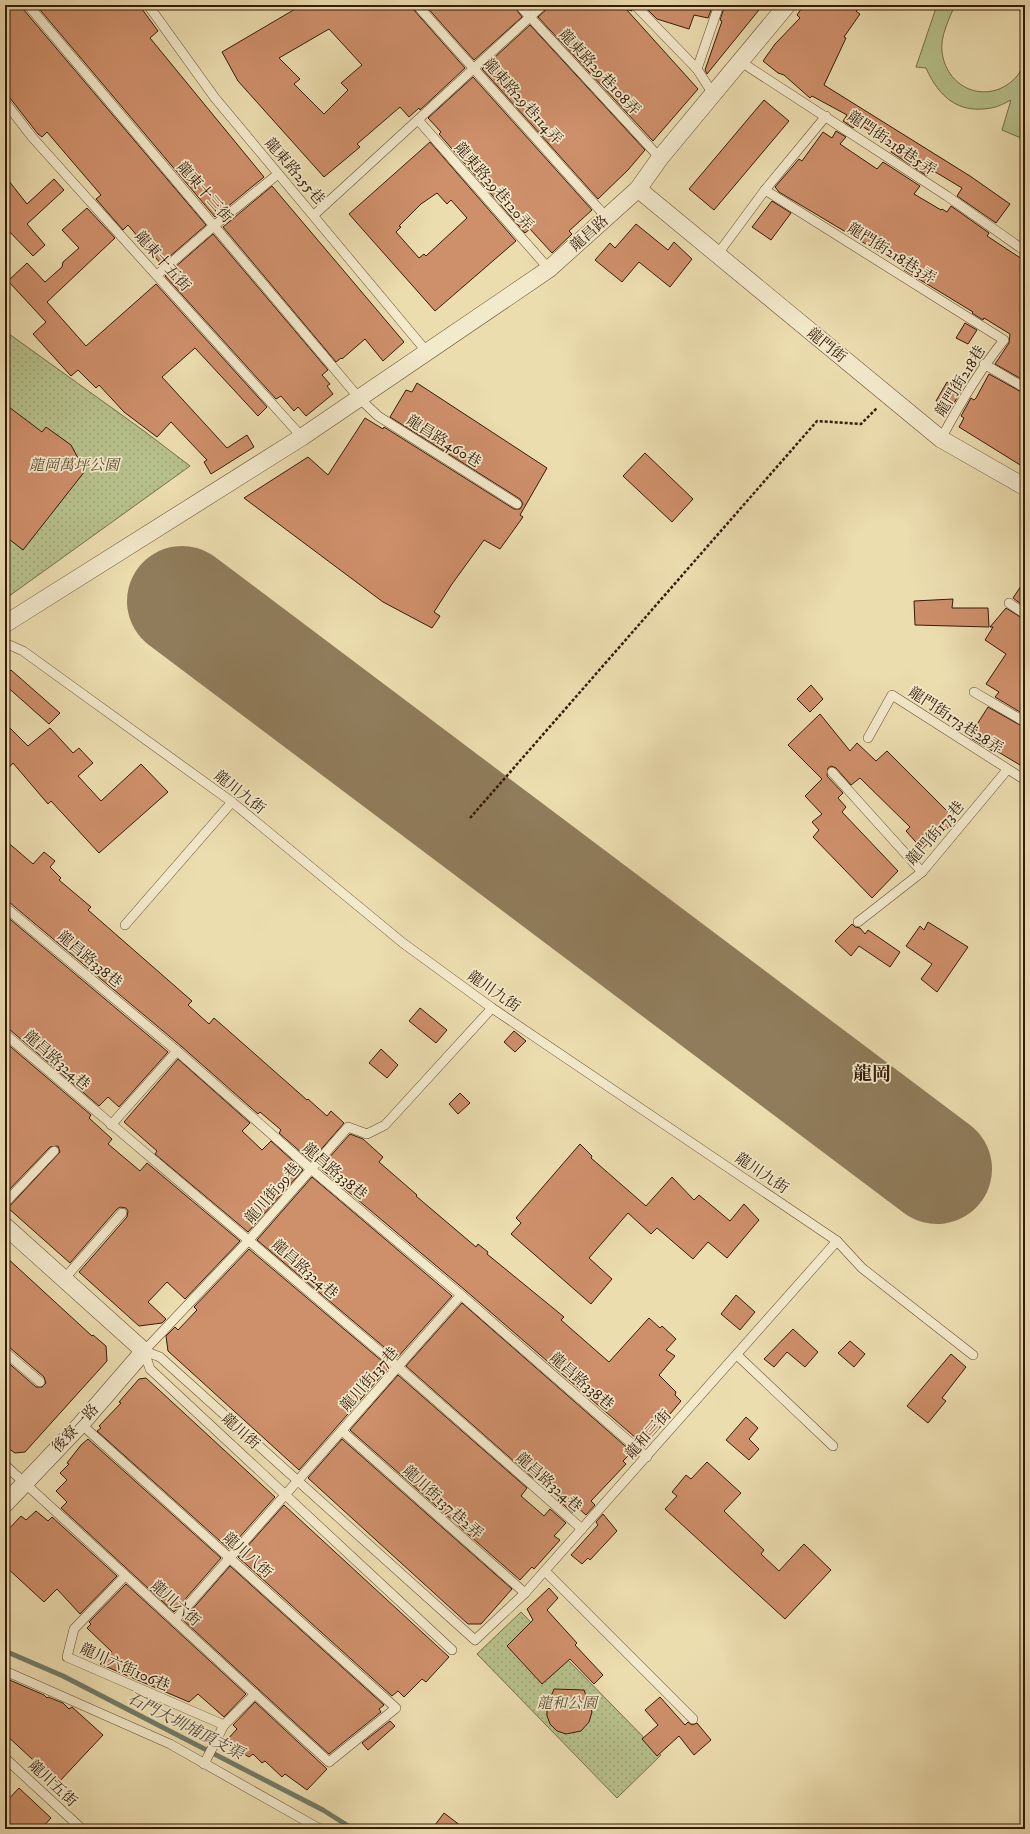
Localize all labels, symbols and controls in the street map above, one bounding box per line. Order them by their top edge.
street label: 龍東路29巷108弄 [555,25,644,119]
street label: 龍東路29巷114弄 [479,54,566,148]
street label: 龍門街218巷5弄 [844,107,940,180]
street label: 龍東路255巷 [260,134,329,209]
street label: 龍東路29巷120弄 [450,138,537,234]
street label: 龍東十三街 [173,158,236,227]
street label: 龍昌路 [566,211,612,255]
street label: 龍門街218巷3弄 [844,219,940,288]
street label: 龍東十五街 [130,227,195,296]
street label: 龍門街 [803,324,850,367]
street label: 龍門街218巷 [931,342,990,420]
street label: 龍昌路460巷 [403,411,485,472]
park label: 龍岡萬坪公園 [29,456,121,475]
street label: 龍門街173巷28弄 [905,683,1007,758]
street label: 龍川九街 [210,766,269,818]
street label: 龍門街173巷 [902,797,968,869]
street label: 龍昌路338巷 [53,927,126,992]
street label: 龍川九街 [464,966,524,1016]
street label: 龍昌路324巷 [20,1026,94,1094]
district label: 龍岡 [853,1063,891,1086]
street label: 龍昌路338巷 [298,1139,371,1204]
street label: 龍川九街 [732,1149,792,1198]
street label: 龍川街99巷 [241,1159,304,1228]
street label: 龍昌路324巷 [268,1235,342,1303]
street label: 龍川街137巷 [336,1343,402,1415]
street label: 龍昌路338巷 [546,1348,618,1414]
street label: 後寮一路 [48,1400,103,1457]
street label: 龍和三街 [621,1406,676,1463]
street label: 龍川街 [218,1409,264,1453]
street label: 龍昌路324巷 [512,1448,586,1516]
street label: 龍川街137巷2弄 [399,1461,487,1543]
street label: 龍川八街 [219,1528,276,1583]
street label: 龍川六街 [147,1576,204,1631]
street label: 龍川六街106巷 [77,1639,173,1696]
water label: 石門大圳埔頂支渠 [124,1688,249,1765]
park label: 龍和公園 [537,1694,599,1713]
street label: 龍川五街 [24,1756,81,1811]

